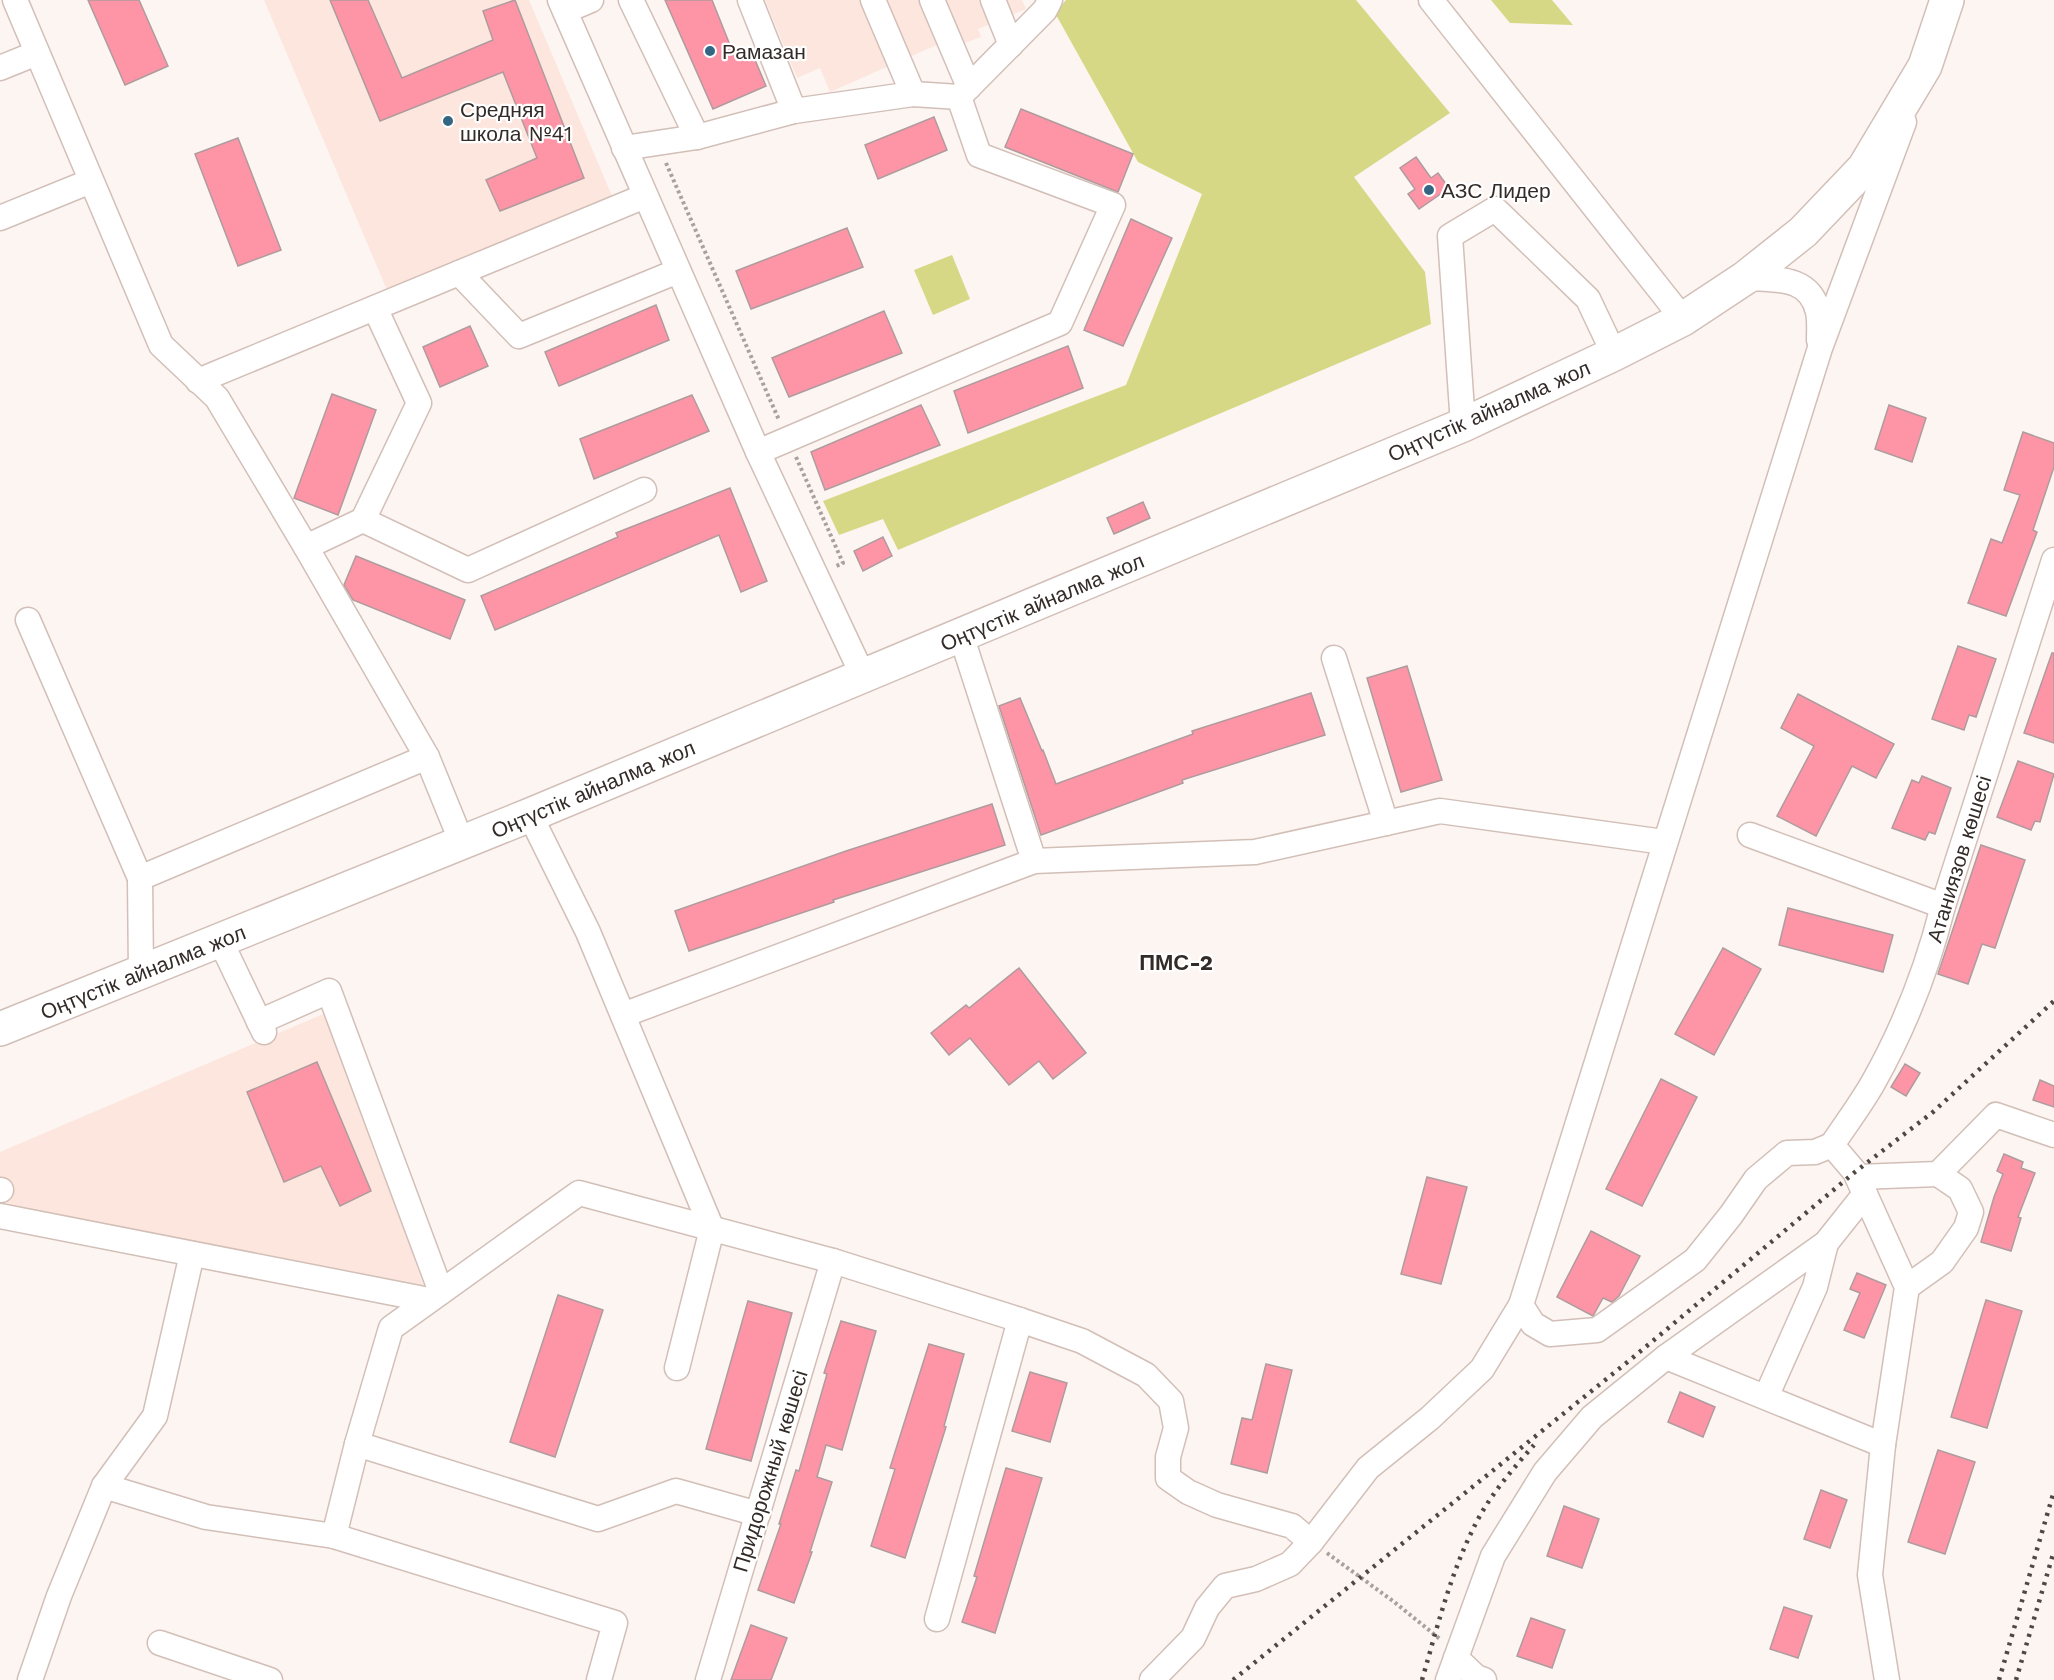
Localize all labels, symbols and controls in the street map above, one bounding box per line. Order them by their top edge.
place label: Рамазан [722,39,806,64]
marker: Рамазан [703,44,717,58]
place label: Средняя школа №41 [460,97,572,146]
marker: Средняя школа №41 [441,114,455,128]
place label: АЗС Лидер [1441,178,1551,203]
marker: АЗС Лидер [1422,183,1436,197]
street label: Оңтүстік айналма жол [1384,355,1594,467]
street label: Оңтүстік айналма жол [936,548,1148,656]
street label: Оңтүстік айналма жол [487,735,699,843]
street label: Атаниязов көшесі [1922,772,1996,946]
street label: Оңтүстік айналма жол [37,919,249,1025]
district label: ПМС-2 [1139,950,1213,975]
street label: Придорожный көшесі [727,1367,813,1575]

